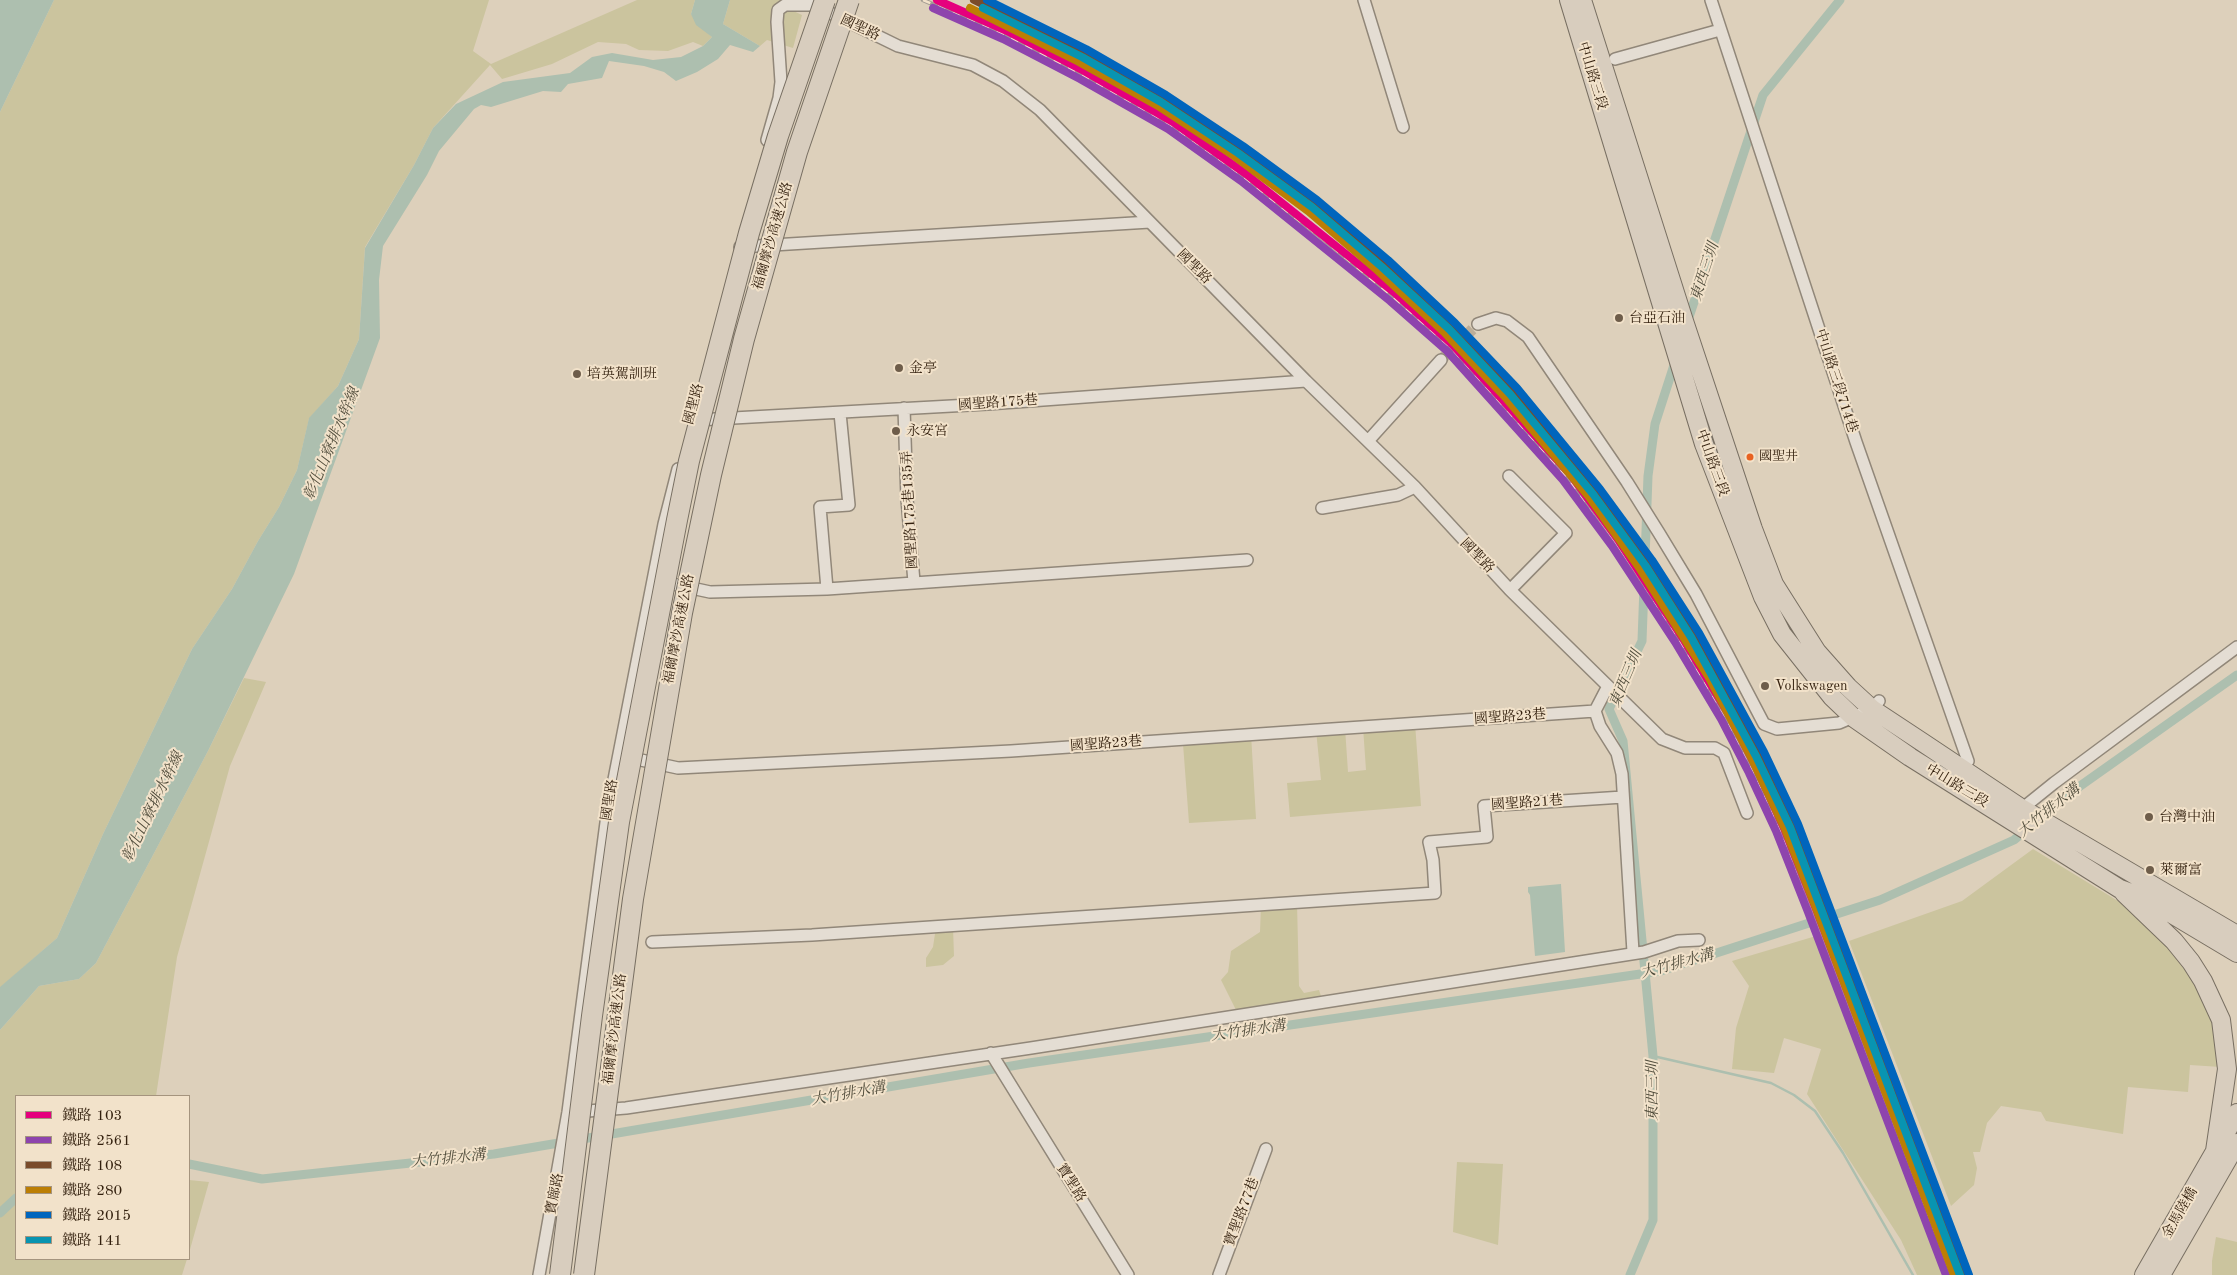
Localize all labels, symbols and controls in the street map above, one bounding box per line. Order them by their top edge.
street label: 國聖路 [837,12,883,44]
street label: 中山路三段 [1574,40,1610,112]
street label: 福爾摩沙高速公路 [749,180,797,292]
water label: 東西三圳 [1687,241,1723,303]
street label: 國聖路 [1173,246,1215,288]
place label: 台亞石油 [1629,310,1685,326]
marker: 台亞石油 [1613,312,1625,324]
street label: 中山路三段714巷 [1811,327,1861,435]
place label: 金亭 [909,360,937,376]
marker: 金亭 [893,362,905,374]
place label: 培英駕訓班 [587,366,657,382]
marker: 培英駕訓班 [571,368,583,380]
street label: 國聖路 [680,382,708,426]
water label: 彰化山寮排水幹線 [300,385,364,503]
street label: 國聖路175巷 [957,392,1039,414]
place label: 永安宮 [906,423,948,439]
marker: 永安宮 [890,425,902,437]
street label: 中山路三段 [1692,427,1732,499]
place label: 國聖井 [1759,449,1798,465]
street label: 國聖路175巷135弄 [899,450,921,570]
marker: 國聖井 [1745,452,1755,462]
street label: 國聖路 [1456,535,1498,577]
street label: 福爾摩沙高速公路 [660,572,698,686]
water label: 東西三圳 [1606,648,1646,710]
place label: Volkswagen [1775,678,1847,694]
marker: Volkswagen [1759,680,1771,692]
street label: 國聖路23巷 [1473,706,1547,728]
street label: 國聖路23巷 [1069,733,1143,755]
water label: 彰化山寮排水幹線 [119,749,187,865]
street label: 中山路三段 [1923,761,1991,811]
street label: 國聖路 [598,778,622,822]
water label: 大竹排水溝 [2014,780,2084,842]
street label: 國聖路21巷 [1490,792,1564,814]
place label: 台灣中油 [2159,809,2215,825]
marker: 台灣中油 [2143,811,2155,823]
place label: 萊爾富 [2160,862,2202,878]
marker: 萊爾富 [2144,864,2156,876]
water label: 大竹排水溝 [1638,946,1716,982]
street label: 福爾摩沙高速公路 [600,972,630,1086]
water label: 大竹排水溝 [1210,1017,1286,1045]
water label: 東西三圳 [1644,1061,1662,1121]
water label: 大竹排水溝 [810,1079,886,1109]
legend [15,1095,190,1260]
text: 鐵路 103 [62,1109,122,1124]
text: 鐵路 2561 [62,1134,131,1149]
water label: 大竹排水溝 [410,1146,486,1172]
text: 鐵路 108 [62,1159,122,1174]
street label: 寶聖路 [1053,1161,1089,1205]
street label: 寶廍路 [543,1172,567,1216]
street label: 寶聖路77巷 [1221,1175,1263,1249]
text: 鐵路 280 [62,1184,122,1199]
street label: 金馬陸橋 [2159,1185,2201,1241]
text: 鐵路 2015 [62,1209,131,1224]
text: 鐵路 141 [62,1234,122,1249]

